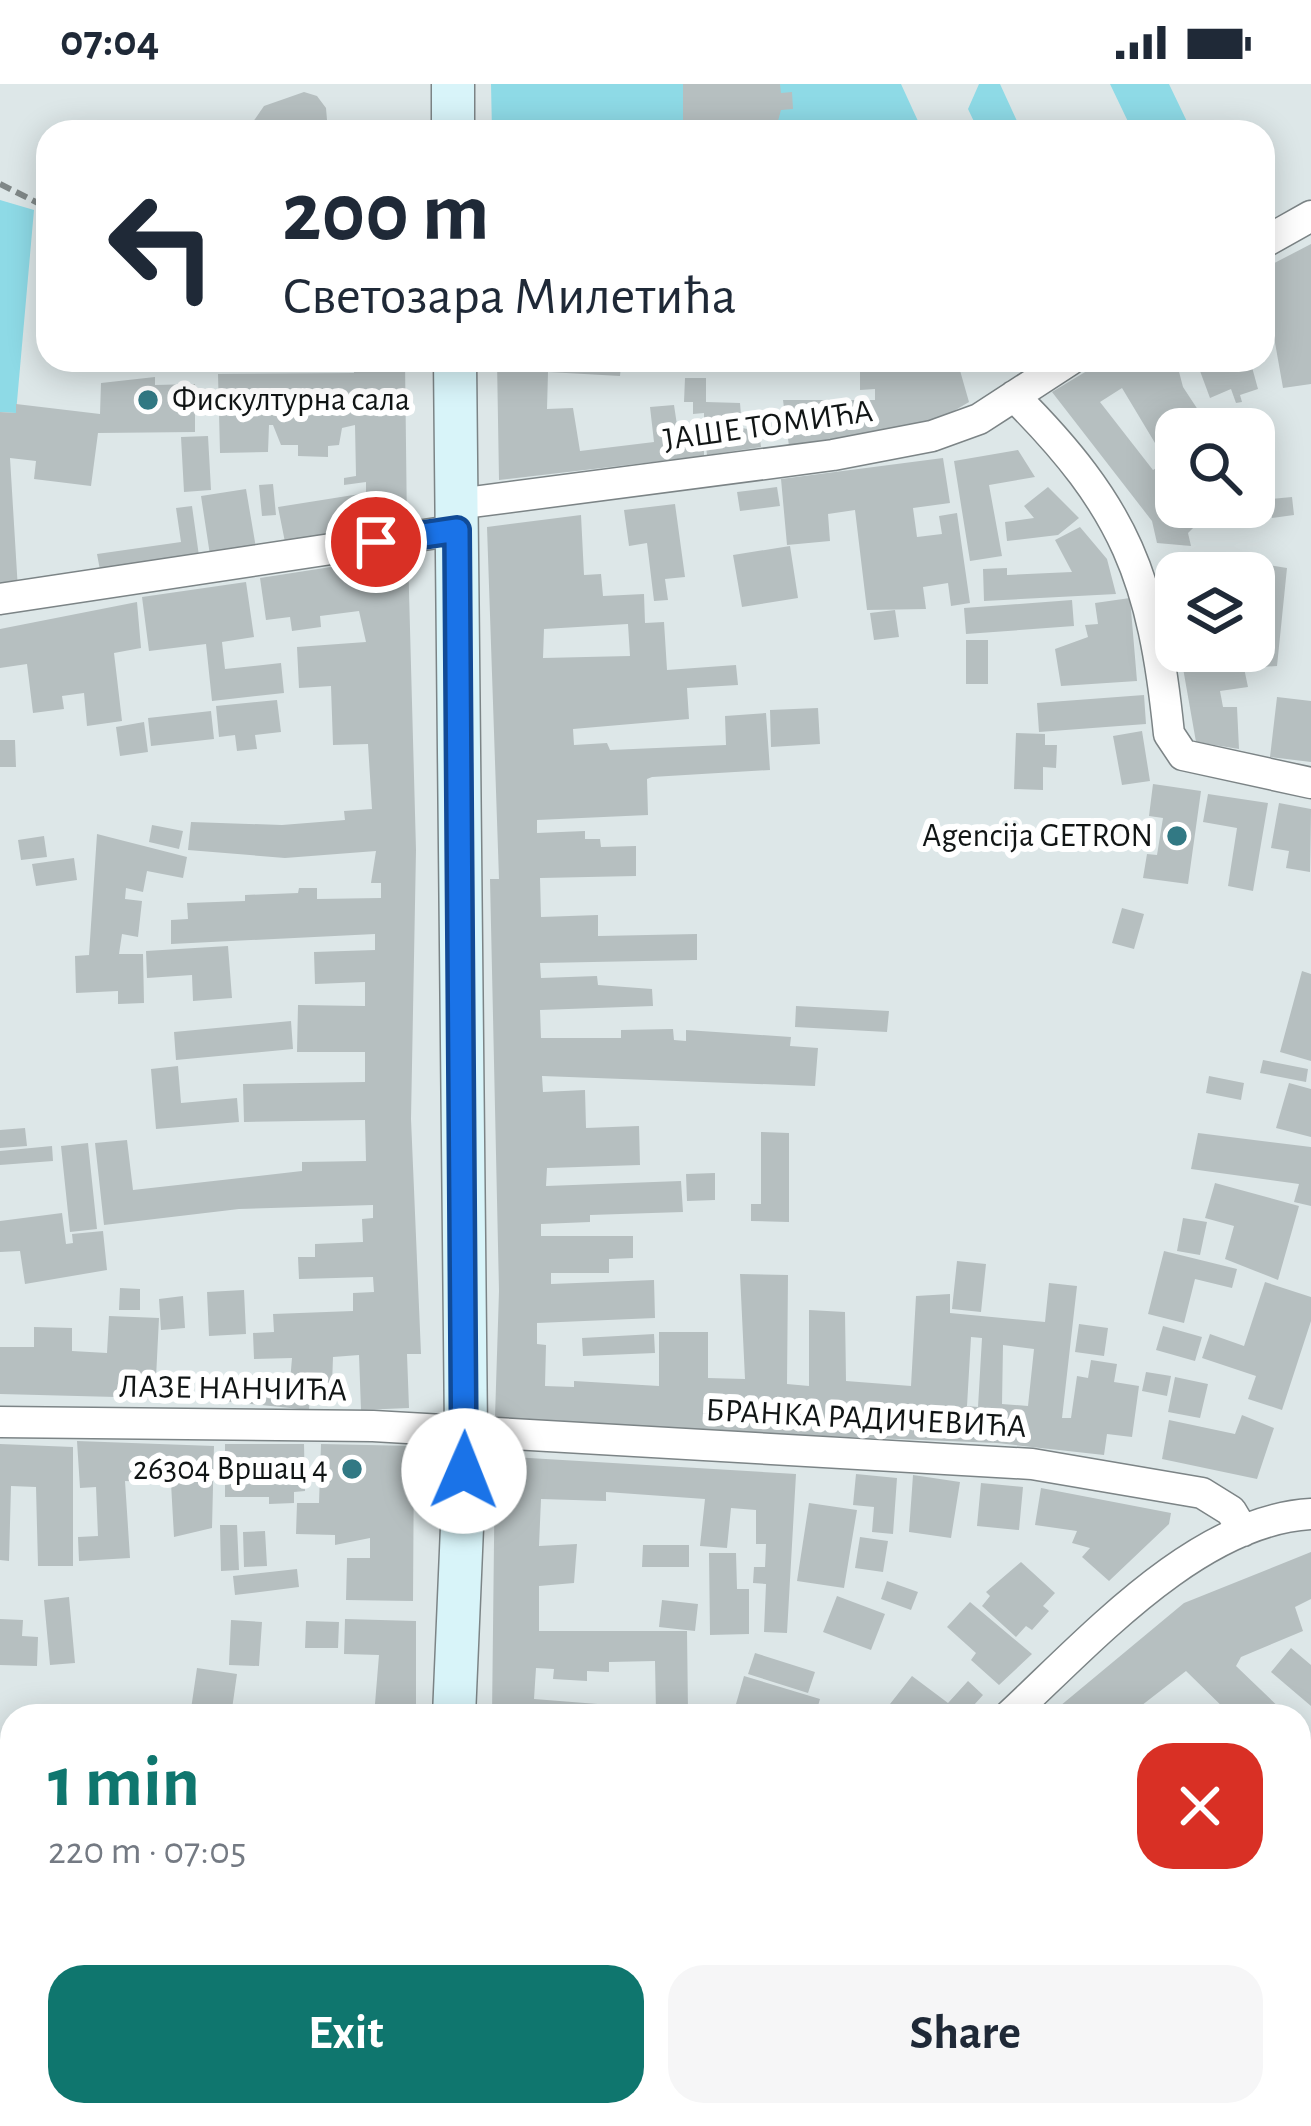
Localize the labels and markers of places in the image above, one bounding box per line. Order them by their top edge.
place label: Фискултурна сала [172,384,410,417]
marker: Фискултурна сала [135,387,161,413]
pin [325,491,427,593]
place label: Agencija GETRON [922,820,1153,853]
marker: Agencija GETRON [1164,823,1190,849]
place label: 26304 Вршац 4 [133,1453,328,1486]
marker: 26304 Вршац 4 [339,1456,365,1482]

